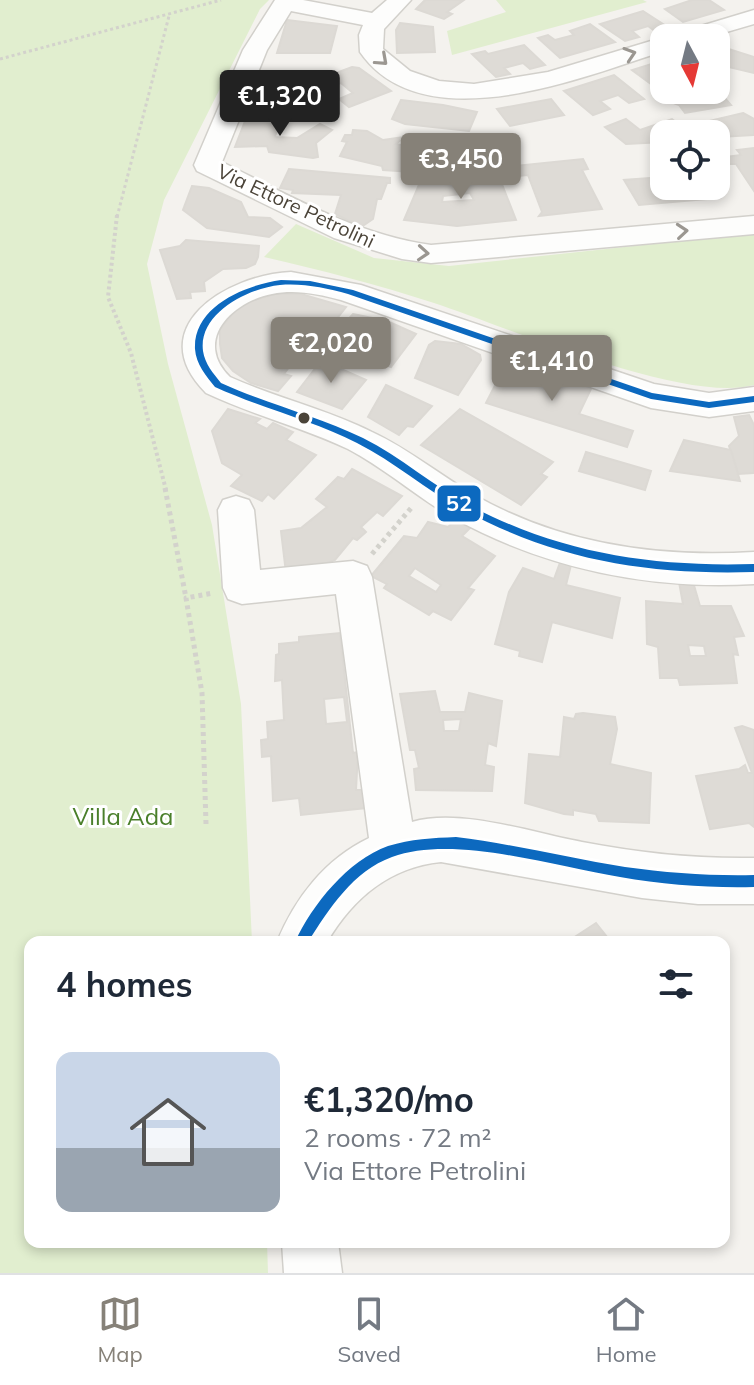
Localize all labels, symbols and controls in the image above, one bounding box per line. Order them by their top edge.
north arrow [650,24,730,104]
map controls [650,24,730,200]
one-way arrow [622,47,636,63]
one-way arrow [373,50,388,65]
pin: €1,320 [215,70,345,138]
text: €1,320 [238,79,322,112]
button: locate [650,120,730,200]
pin: €3,450 [396,133,526,201]
text: €3,450 [419,142,503,175]
street label: Via Ettore Petrolini [213,158,379,253]
one-way arrow [676,223,689,240]
one-way arrow [417,244,430,261]
pin: €2,020 [266,317,396,385]
text: €2,020 [289,326,373,359]
pin: €1,410 [487,335,617,403]
text: €1,410 [510,344,594,377]
unlabelled marker [296,410,312,426]
line badge: 52 [436,484,482,523]
text: 52 [446,489,472,517]
park label: Villa Ada [73,801,173,831]
icon: filters [654,962,698,1006]
text: 4 homes [56,963,193,1006]
text: €1,320/mo [304,1078,474,1121]
icon: home [120,1084,216,1180]
text: 2 rooms · 72 m² [304,1121,491,1154]
text: Via Ettore Petrolini [304,1154,526,1187]
tab: Map [97,1292,143,1368]
tab: Saved [338,1292,401,1368]
tab: Home [596,1292,657,1368]

